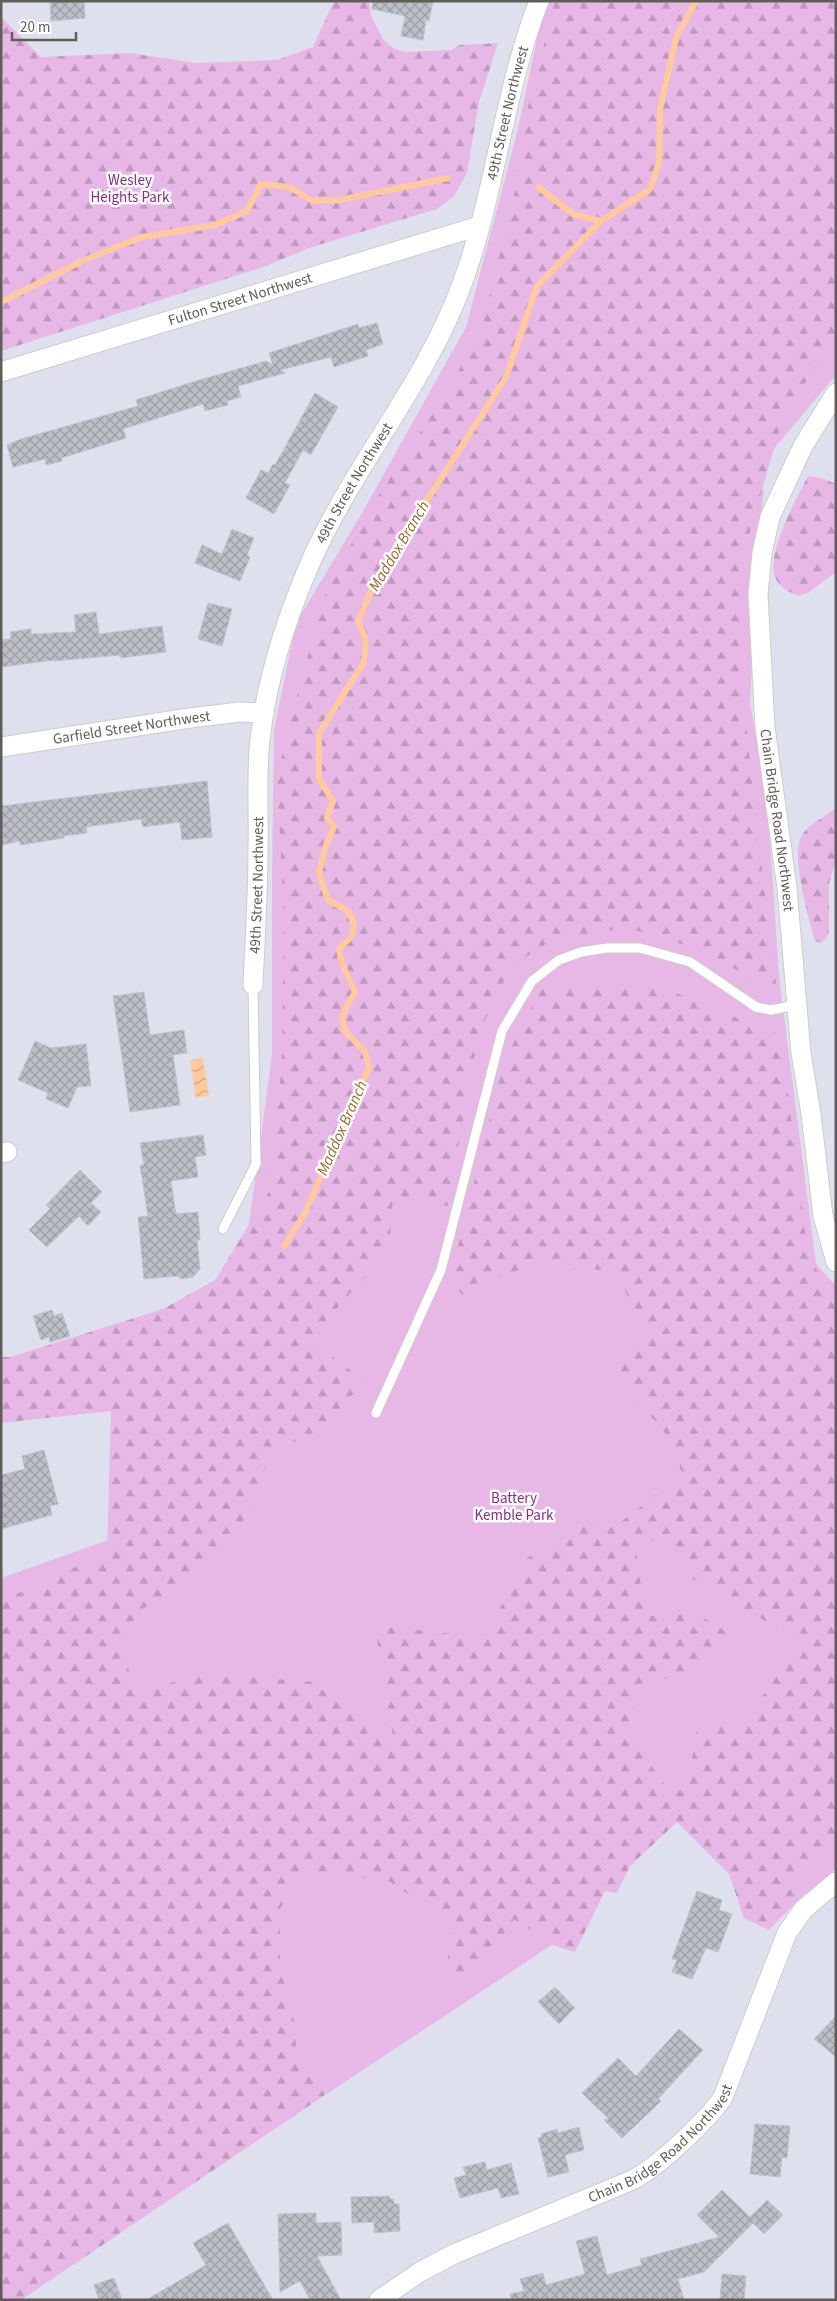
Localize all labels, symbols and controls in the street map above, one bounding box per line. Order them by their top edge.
scale bar [12,10,76,42]
text: 20 m [20,17,50,38]
street label: 49th Street Northwest [481,43,534,182]
park label: Wesley Heights Park [91,170,170,208]
street label: Fulton Street Northwest [165,267,315,331]
street label: 49th Street Northwest [310,418,398,547]
water label: Maddox Branch [363,497,435,595]
street label: Garfield Street Northwest [51,705,211,749]
street label: Chain Bridge Road Northwest [755,728,799,912]
street label: 49th Street Northwest [244,816,269,954]
water label: Maddox Branch [311,1077,373,1179]
park label: Battery Kemble Park [474,1488,554,1526]
street label: Chain Bridge Road Northwest [585,2081,738,2208]

